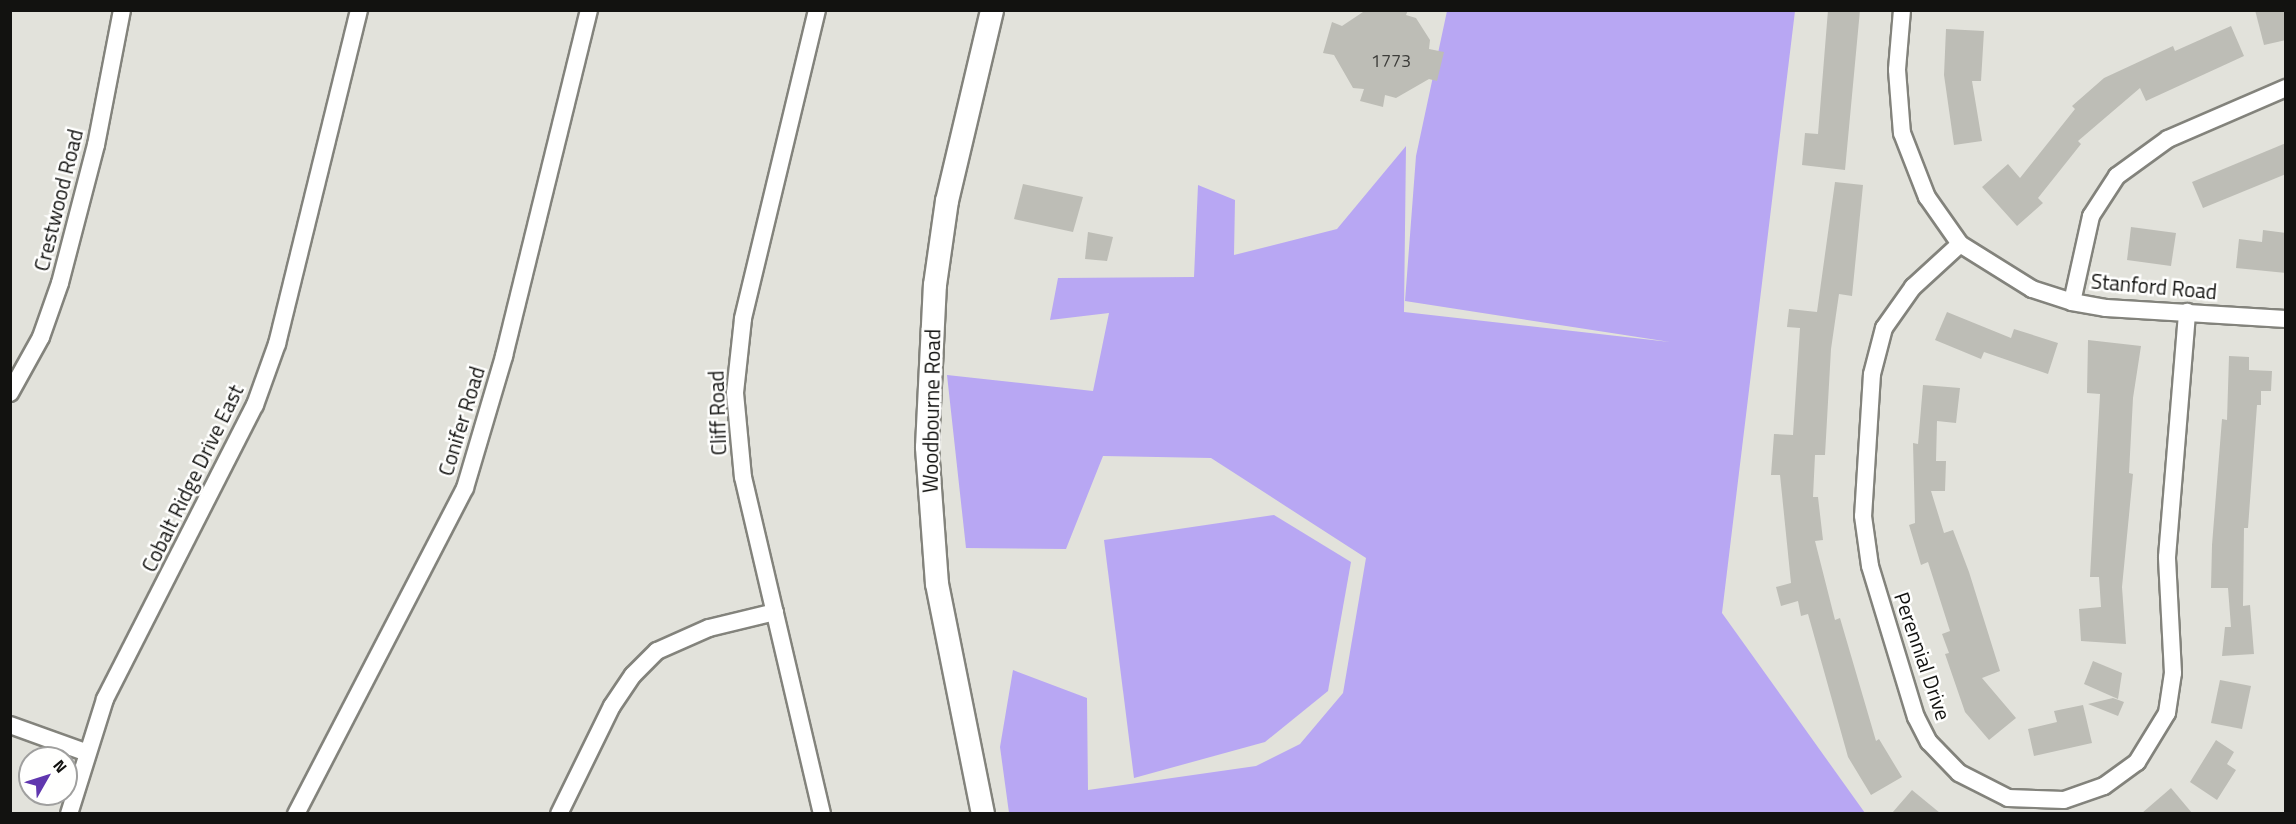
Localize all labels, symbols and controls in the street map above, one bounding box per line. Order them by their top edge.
house number: 1773 [1371,50,1411,72]
street label: Crestwood Road [28,126,88,274]
street label: Stanford Road [2090,268,2218,304]
street label: Woodbourne Road [917,329,945,493]
street label: Conifer Road [432,363,490,479]
street label: Cliff Road [703,370,731,456]
street label: Cobalt Ridge Drive East [136,380,248,576]
street label: Perennial Drive [1889,589,1957,723]
north arrow [18,746,78,806]
text: N [48,754,73,778]

